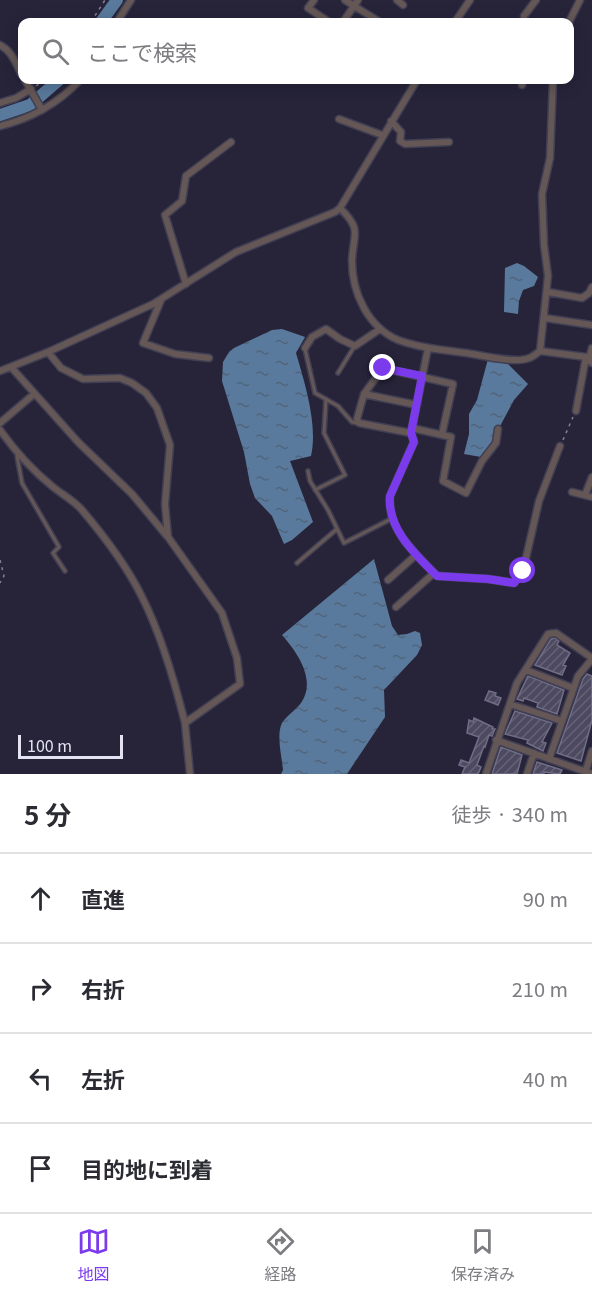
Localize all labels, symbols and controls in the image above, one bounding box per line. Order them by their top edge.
search box [18,18,574,84]
icon: search [39,35,72,68]
text: ここで検索 [87,35,197,67]
route end [369,354,395,380]
route start [509,557,535,583]
scale bar [18,732,123,760]
text: 100 m [27,733,72,757]
text: 5 分 [24,795,71,832]
text: 徒歩 · 340 m [452,799,568,828]
icon: ahead [24,882,57,915]
text: 直進 [81,882,125,914]
text: 90 m [523,884,568,913]
icon: right [24,972,57,1005]
text: 右折 [81,972,125,1004]
text: 210 m [512,974,568,1003]
icon: left [24,1062,57,1095]
text: 左折 [81,1062,125,1094]
text: 40 m [523,1064,568,1093]
icon: arrive [24,1152,57,1185]
text: 目的地に到着 [81,1152,213,1184]
tab: 地図 [77,1225,110,1285]
tab: 経路 [264,1225,297,1285]
tab: 保存済み [451,1225,515,1285]

